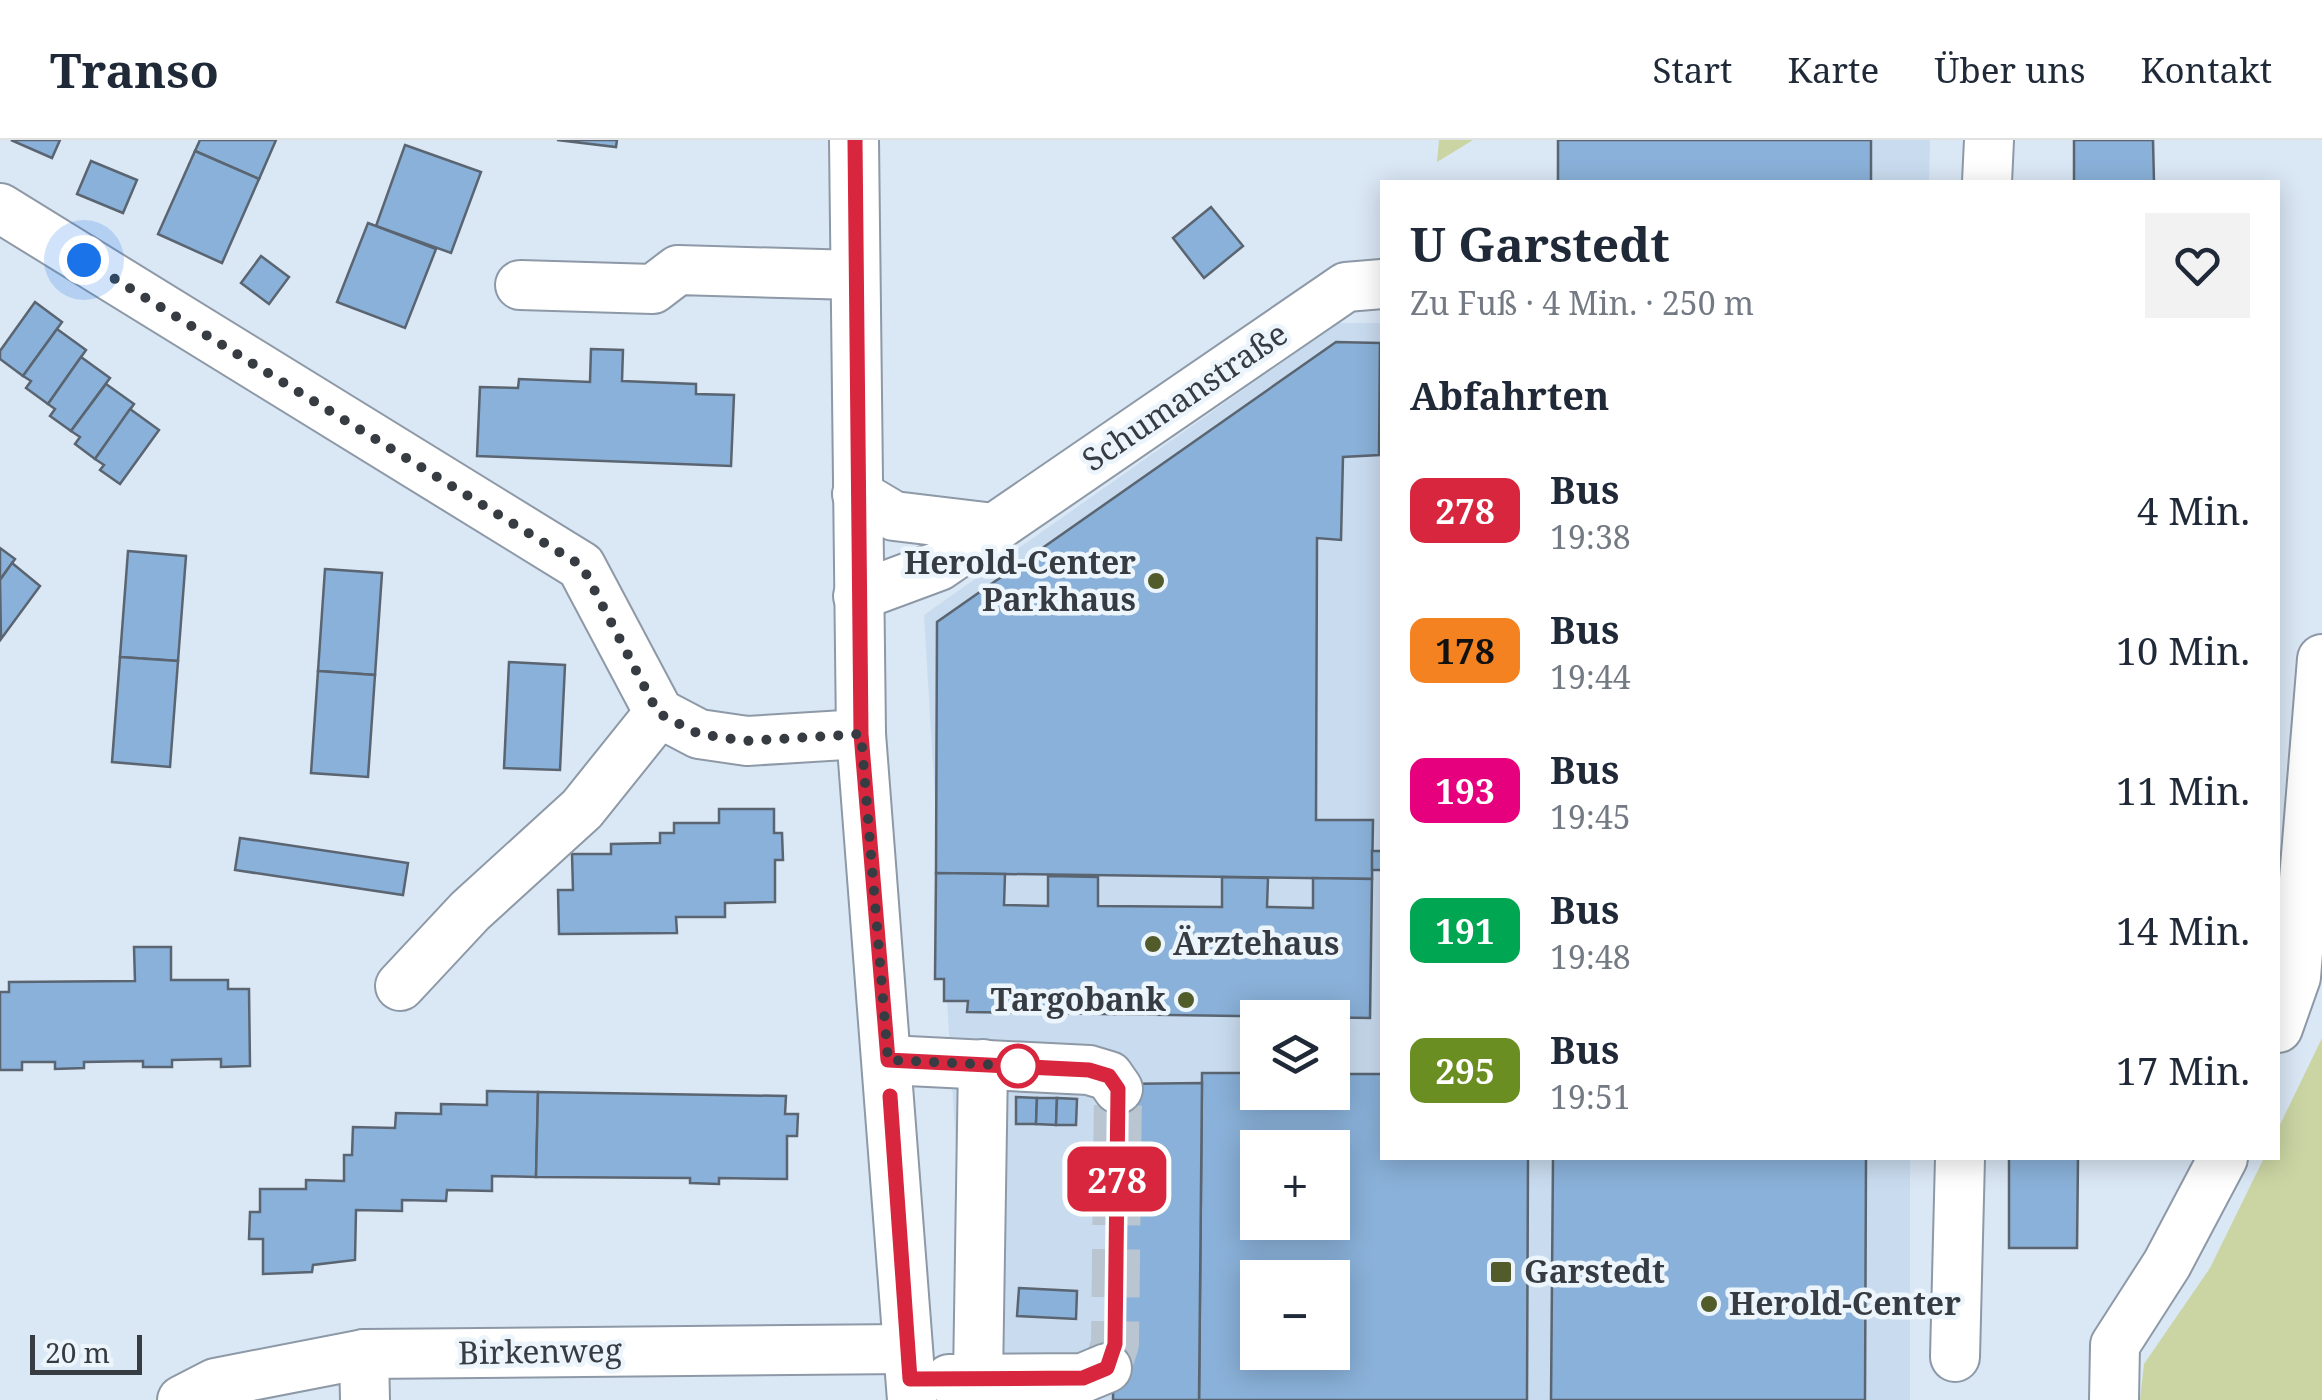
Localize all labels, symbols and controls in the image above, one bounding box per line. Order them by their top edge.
text: Transo [50,37,219,102]
text: Start [1653,46,1732,93]
text: Karte [1787,46,1879,93]
text: Über uns [1934,46,2086,93]
text: Kontakt [2141,46,2272,93]
text: U Garstedt [1410,211,1670,276]
button: heart [2145,213,2250,318]
your location [59,235,109,285]
text: Zu Fuß · 4 Min. · 250 m [1410,281,1754,324]
street label: Schumanstraße [1073,311,1295,480]
text: Abfahrten [1410,369,1609,421]
text: Bus [1550,463,1619,515]
text: 4 Min. [2137,484,2250,536]
text: 278 [1435,487,1495,534]
text: 19:38 [1550,515,1631,558]
place label: Herold-Center Parkhaus [904,540,1136,620]
marker: Herold-Center Parkhaus [1145,570,1167,592]
text: Bus [1550,603,1619,655]
text: 10 Min. [2116,624,2250,676]
text: 178 [1435,627,1495,674]
text: 19:44 [1550,655,1631,698]
text: Bus [1550,743,1619,795]
text: 11 Min. [2116,764,2250,816]
text: 193 [1435,767,1495,814]
text: 19:45 [1550,795,1631,838]
text: Bus [1550,883,1619,935]
text: 14 Min. [2116,904,2250,956]
text: 191 [1435,907,1495,954]
place label: Ärztehaus [1173,921,1339,964]
marker: Ärztehaus [1142,933,1164,955]
text: 19:48 [1550,935,1631,978]
place label: Targobank [991,977,1167,1020]
marker: Targobank [1175,989,1197,1011]
map controls [1240,1000,1350,1370]
button: layers [1240,1000,1350,1110]
text: Bus [1550,1023,1619,1075]
text: 17 Min. [2116,1044,2250,1096]
unlabelled marker [997,1045,1039,1087]
text: 295 [1435,1047,1495,1094]
text: 19:51 [1550,1075,1631,1118]
button: + [1240,1130,1350,1240]
line badge: 278 [1060,1146,1174,1212]
text: 278 [1087,1156,1147,1203]
place label: Garstedt [1524,1249,1665,1292]
marker: Garstedt [1488,1259,1514,1285]
button: − [1240,1260,1350,1370]
place label: Herold-Center [1729,1281,1961,1324]
marker: Herold-Center [1698,1293,1720,1315]
street label: Birkenweg [458,1328,622,1373]
scale bar [30,1330,142,1374]
text: 20 m [45,1333,110,1371]

